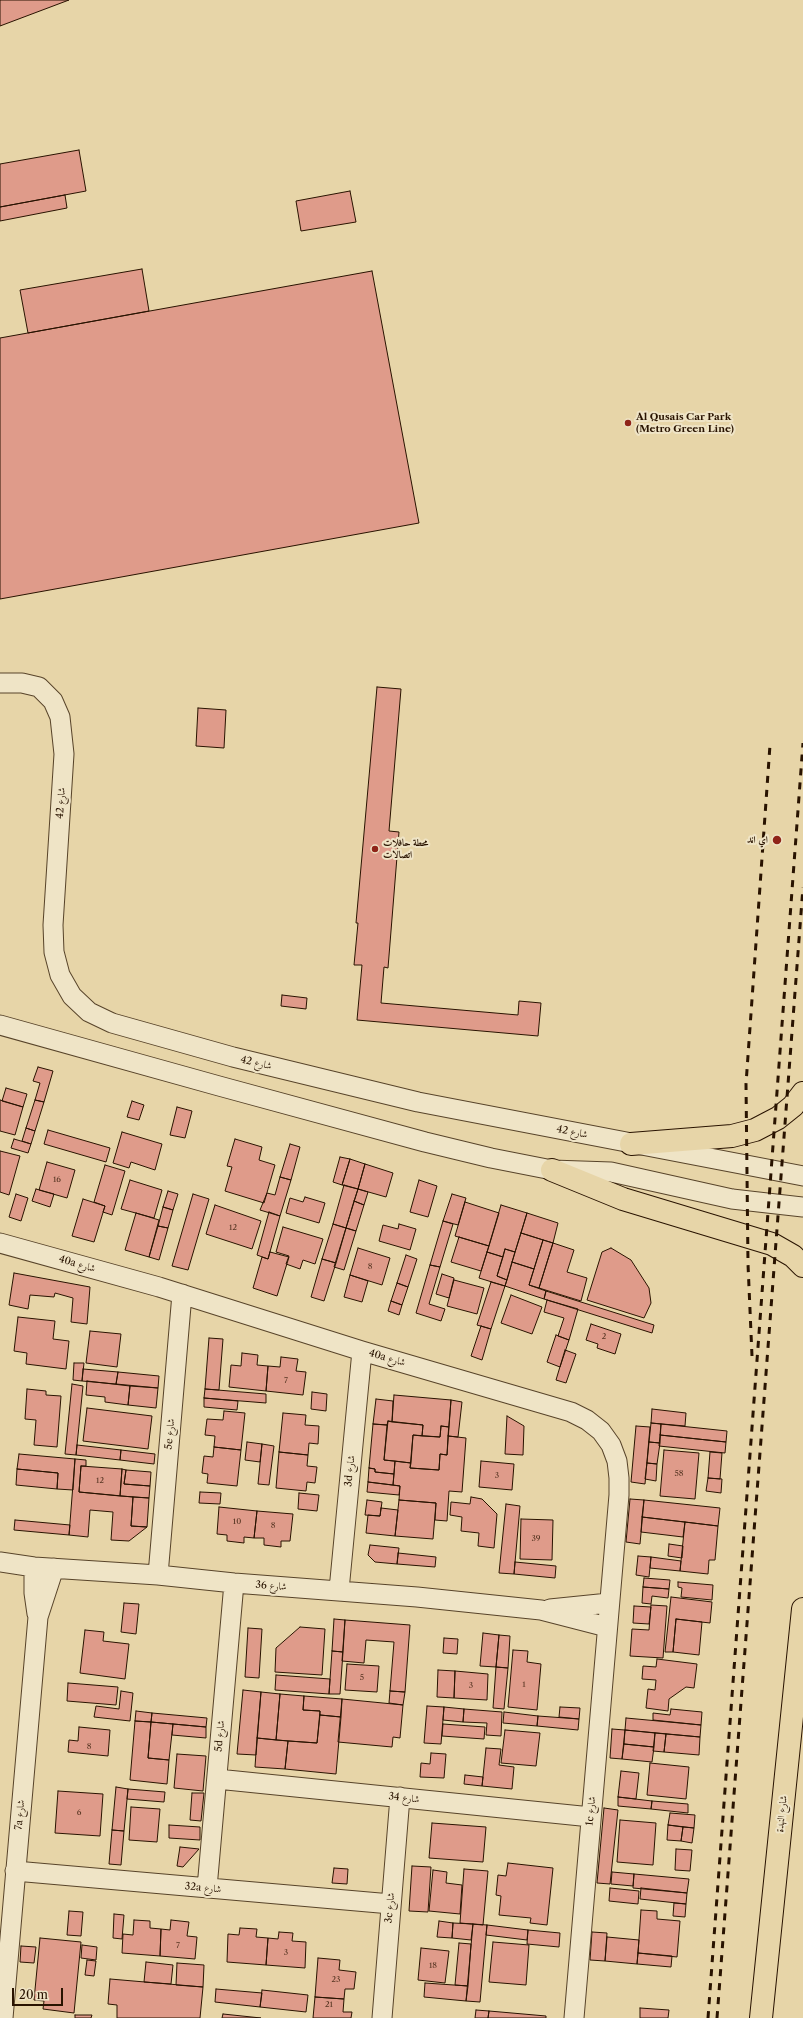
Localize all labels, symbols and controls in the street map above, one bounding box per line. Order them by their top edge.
place label: Al Qusais Car Park (Metro Green Line) [636,411,734,434]
marker: Al Qusais Car Park (Metro Green Line) [623,418,633,428]
street label: شارع 42 [54,787,68,819]
place label: اي اند [747,834,768,846]
marker: اي اند [771,834,783,846]
place label: محطة حافلات اتصالات [383,837,428,860]
marker: محطة حافلات اتصالات [370,844,380,854]
street label: شارع 42 [239,1054,273,1072]
street label: شارع 42 [555,1123,589,1141]
house number: 16 [53,1175,61,1185]
house number: 12 [229,1223,237,1233]
street label: 40a شارع [57,1253,97,1275]
house number: 8 [368,1262,372,1272]
house number: 2 [602,1332,606,1342]
street label: 40a شارع [367,1347,407,1369]
house number: 7 [284,1376,288,1386]
street label: 5e شارع [163,1418,177,1450]
street label: 3d شارع [342,1455,358,1487]
house number: 58 [674,1469,684,1479]
house number: 3 [495,1471,499,1481]
house number: 12 [96,1476,104,1486]
house number: 10 [233,1517,241,1527]
house number: 8 [271,1521,275,1531]
house number: 39 [531,1534,541,1544]
street label: شارع 36 [255,1579,287,1593]
house number: 5 [360,1673,364,1683]
house number: 1 [522,1680,526,1690]
house number: 3 [469,1681,473,1691]
street label: 5d شارع [213,1720,227,1752]
house number: 8 [87,1742,91,1752]
street label: شارع 34 [388,1790,420,1806]
street label: شارع النهدة [774,1795,790,1833]
street label: 1c شارع [584,1796,598,1826]
street label: 7a شارع [13,1799,27,1831]
house number: 6 [77,1808,81,1818]
street label: 32a شارع [184,1880,222,1896]
street label: 3c شارع [383,1892,397,1924]
house number: 7 [176,1941,180,1951]
house number: 3 [284,1948,288,1958]
house number: 18 [429,1961,437,1971]
house number: 23 [331,1975,341,1985]
scale bar [14,1980,65,2006]
text: 20 m [19,1987,48,2002]
house number: 21 [325,2000,333,2010]

